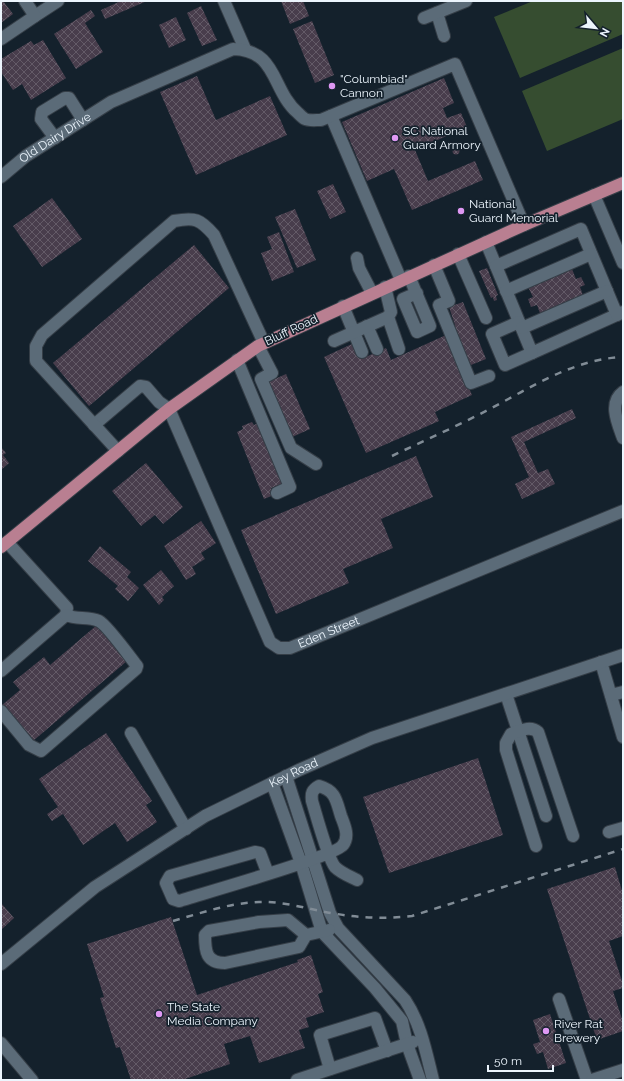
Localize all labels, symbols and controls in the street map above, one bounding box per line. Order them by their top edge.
north arrow [576,8,616,48]
text: N [597,26,612,39]
place label: "Columbiad" Cannon [340,72,408,100]
marker: "Columbiad" Cannon [327,81,337,91]
street label: Old Dairy Drive [16,110,94,166]
place label: SC National Guard Armory [403,124,481,152]
marker: SC National Guard Armory [390,133,400,143]
place label: National Guard Memorial [469,197,559,225]
marker: National Guard Memorial [456,206,466,216]
street label: Bluff Road [262,312,320,348]
street label: Eden Street [296,613,361,651]
street label: Key Road [267,756,320,790]
place label: The State Media Company [167,1000,258,1028]
marker: The State Media Company [154,1009,164,1019]
place label: River Rat Brewery [554,1017,603,1045]
marker: River Rat Brewery [541,1026,551,1036]
scale bar [488,1047,553,1073]
text: 50 m [494,1054,522,1068]

